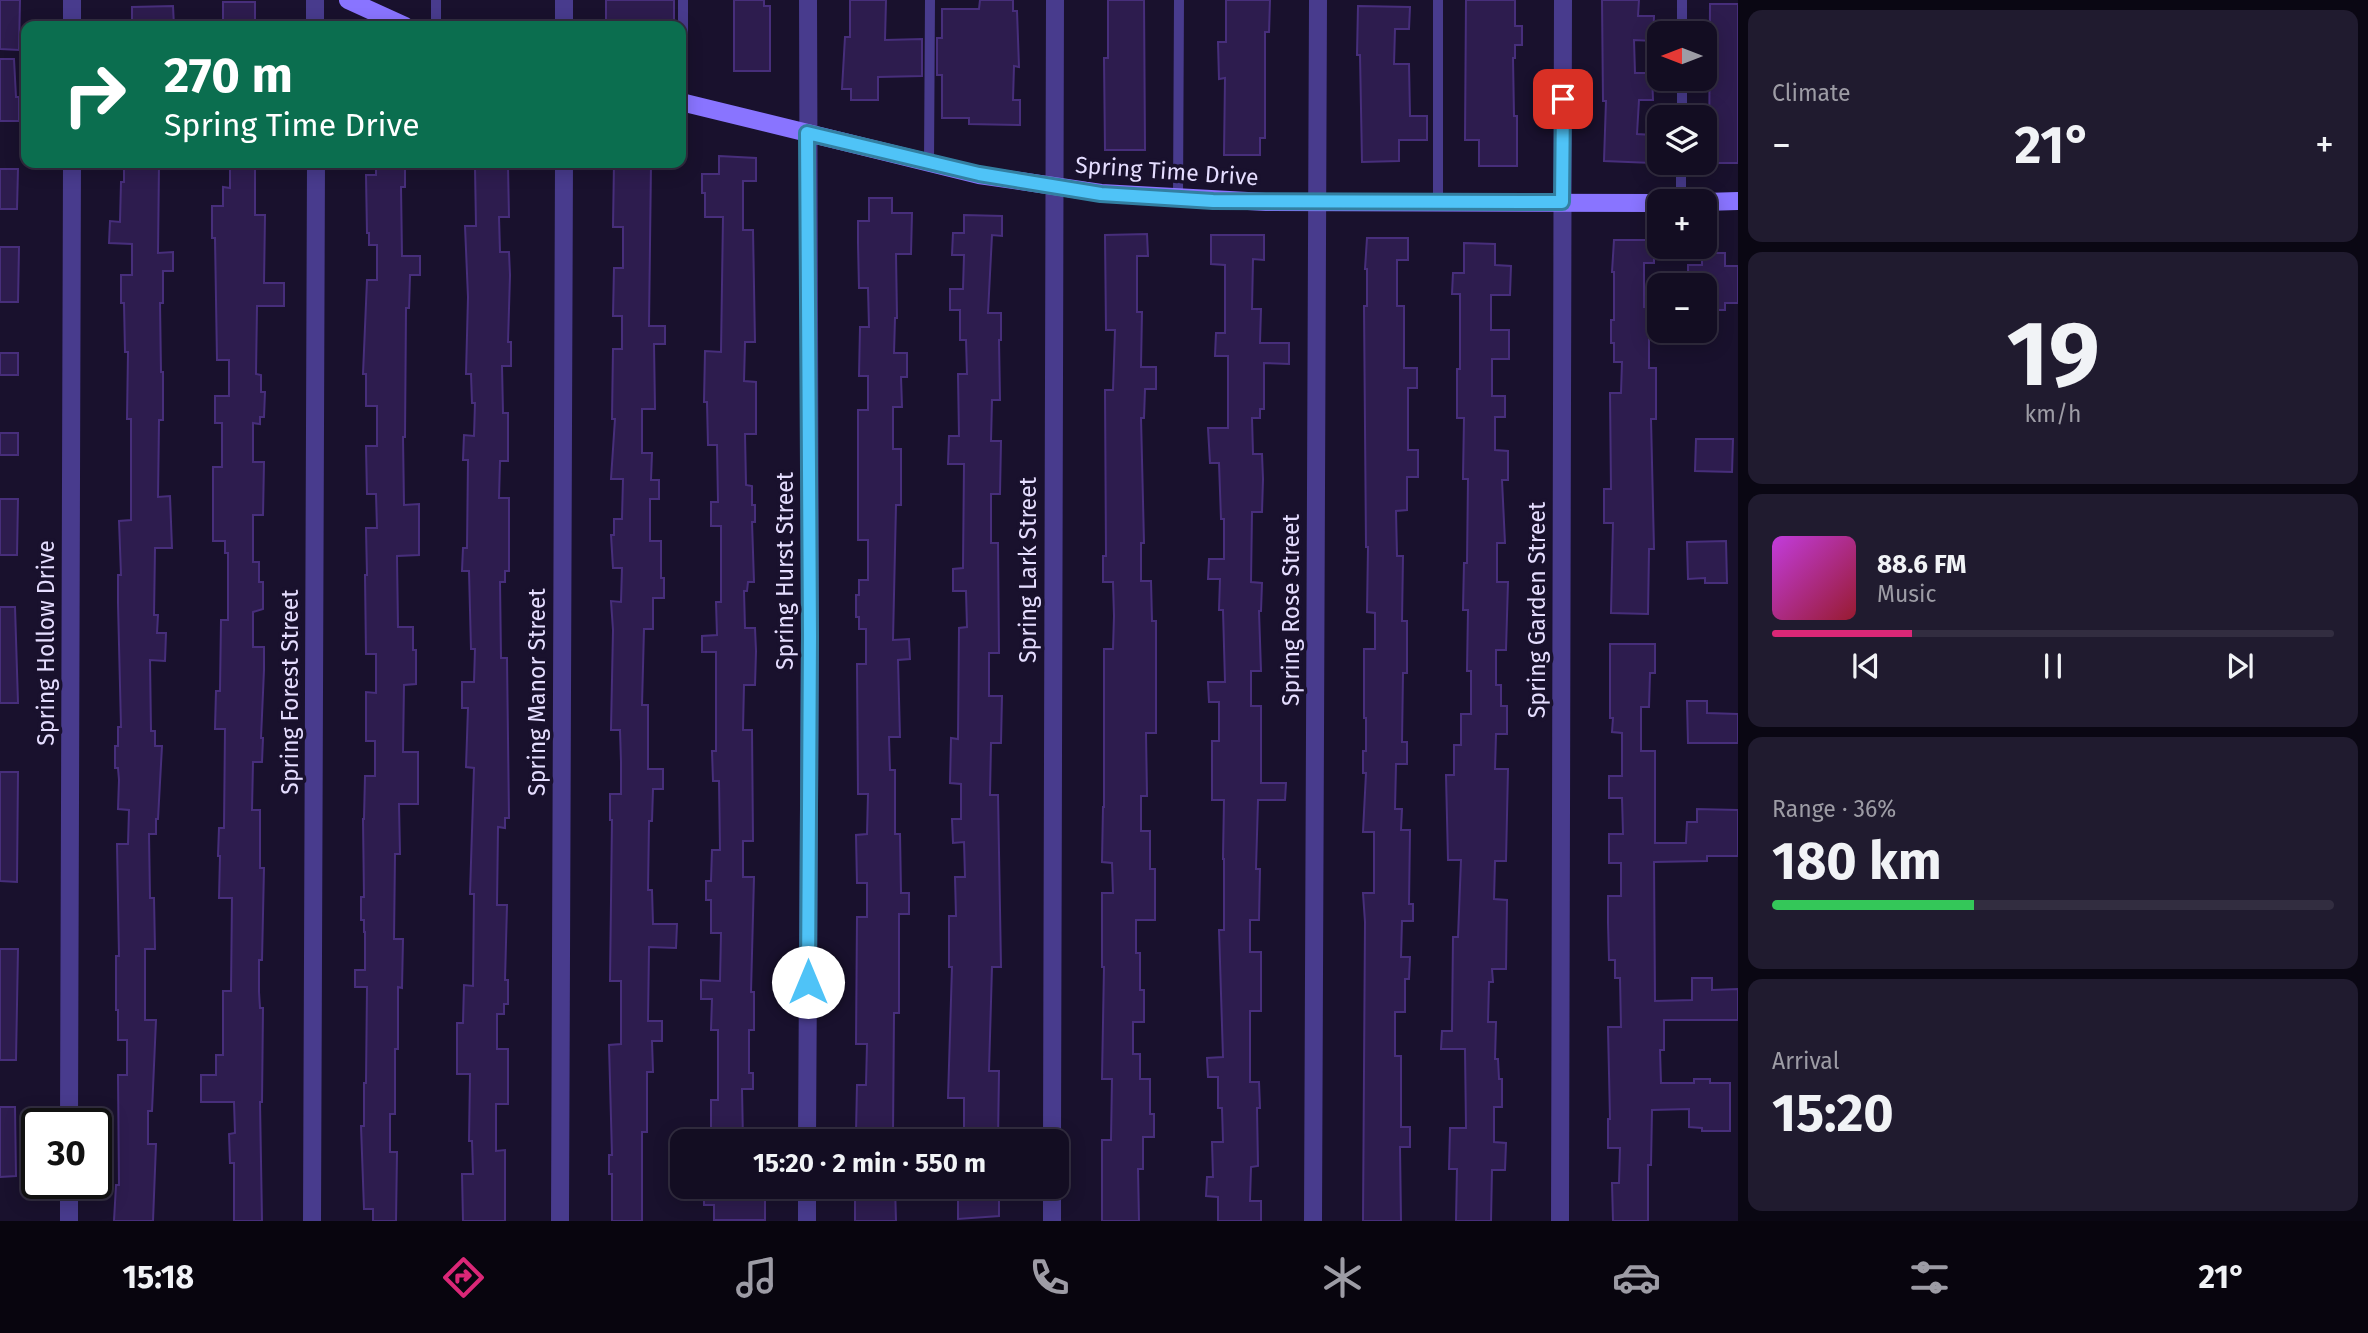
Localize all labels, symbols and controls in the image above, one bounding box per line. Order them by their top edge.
north arrow [1647,21,1717,91]
map controls [1647,21,1717,343]
text: 270 m [164,46,293,105]
icon: right [49,49,140,140]
pin [1533,69,1593,129]
text: Climate [1772,79,1851,107]
icon: arrive [1544,80,1582,118]
button: layers [1647,105,1717,175]
text: Spring Time Drive [164,106,420,144]
text: 21° [2015,114,2092,177]
text: − [1772,122,1791,168]
text: + [2315,122,2334,168]
street label: Spring Time Drive [1074,151,1260,191]
button: + [1647,189,1717,259]
button: − [1647,273,1717,343]
text: 19 [2006,300,2100,409]
text: km/h [2025,400,2081,428]
street label: Spring Hurst Street [771,471,799,670]
street label: Spring Lark Street [1014,476,1042,663]
street label: Spring Garden Street [1523,501,1551,718]
street label: Spring Rose Street [1277,513,1305,706]
street label: Spring Hollow Drive [32,540,60,746]
text: 88.6 FM [1877,549,1966,580]
text: Music [1877,580,1937,608]
street label: Spring Manor Street [523,587,551,796]
street label: Spring Forest Street [276,589,304,795]
icon: previous [1847,647,1885,685]
icon: pause [2034,647,2072,685]
icon: next [2221,647,2259,685]
text: Range · 36% [1772,795,1896,823]
text: 180 km [1772,830,1942,893]
position arrow [771,945,845,1019]
text: Arrival [1772,1047,1839,1075]
text: 15:20 [1772,1082,1894,1145]
speed limit sign: 30 [21,1108,112,1199]
text: 15:20 · 2 min · 550 m [753,1148,986,1179]
icon: directions [439,1253,488,1302]
icon: music [732,1253,781,1302]
icon: phone [1025,1253,1074,1302]
icon: climate [1318,1253,1367,1302]
icon: car [1612,1253,1661,1302]
icon: filters [1905,1253,1954,1302]
text: 15:18 [122,1258,194,1296]
text: 21° [2198,1258,2246,1296]

